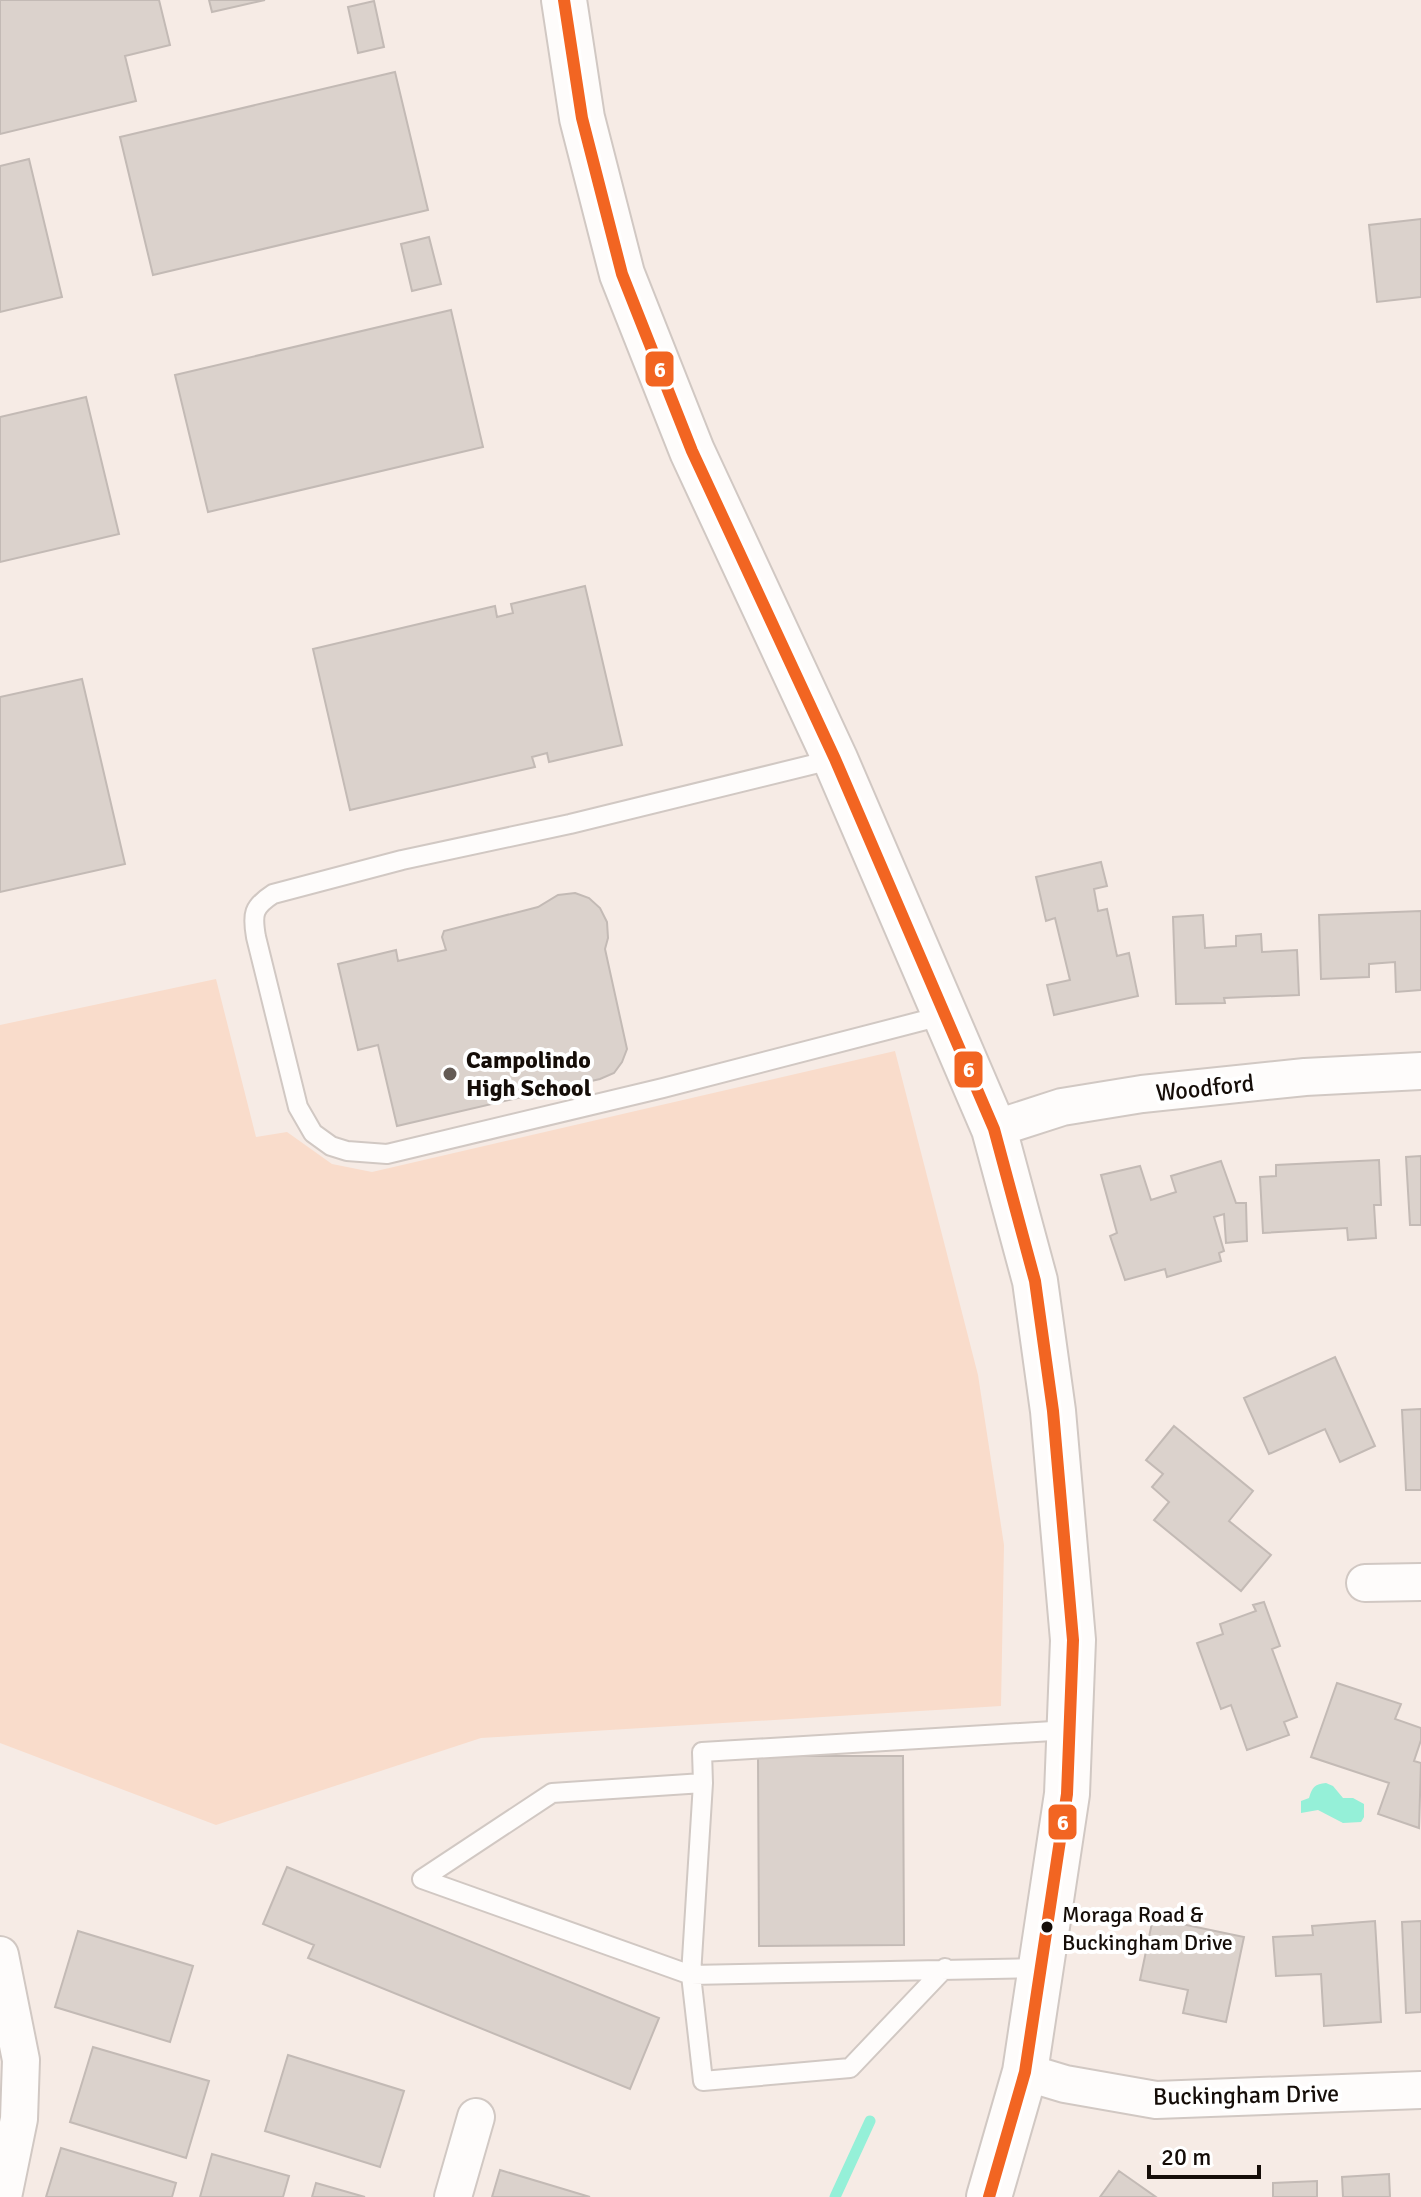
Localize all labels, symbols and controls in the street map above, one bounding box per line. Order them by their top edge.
line badge: 6 [644,350,675,388]
text: 6 [654,356,666,383]
place label: Campolindo High School [466,1045,592,1103]
line badge: 6 [953,1050,984,1089]
text: 6 [963,1056,975,1083]
marker: Campolindo High School [441,1065,459,1083]
street label: Woodford [1154,1068,1256,1108]
line badge: 6 [1047,1803,1078,1841]
text: 6 [1057,1809,1069,1836]
place label: Moraga Road & Buckingham Drive [1062,1901,1233,1956]
marker: Moraga Road & Buckingham Drive [1039,1919,1055,1935]
street label: Buckingham Drive [1153,2078,1339,2112]
scale bar [1149,2129,1259,2179]
text: 20 m [1161,2142,1211,2172]

